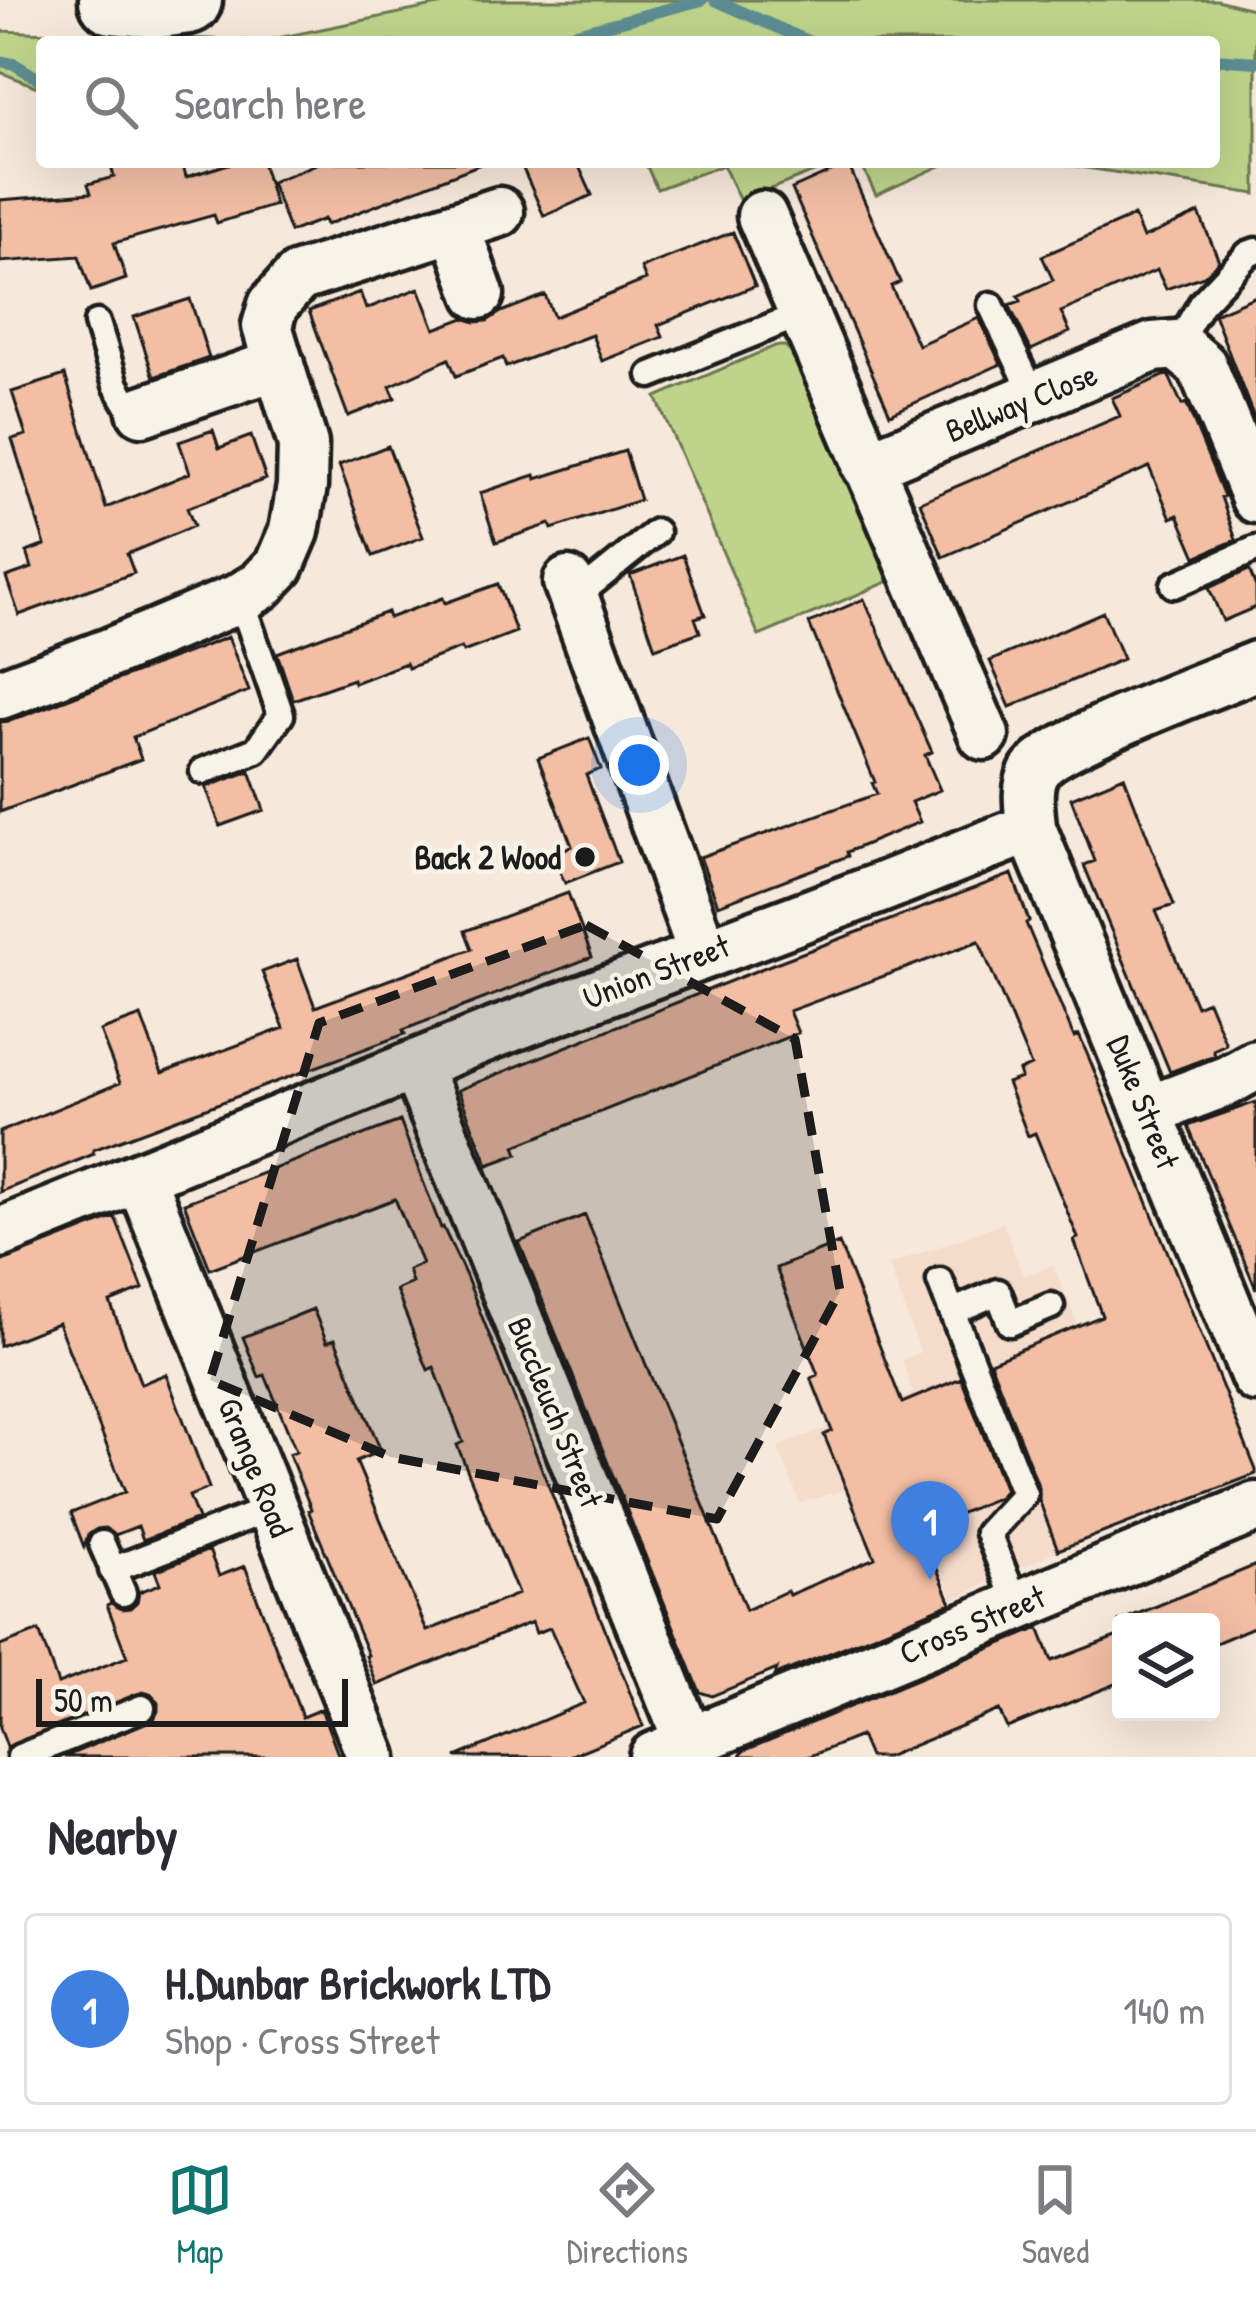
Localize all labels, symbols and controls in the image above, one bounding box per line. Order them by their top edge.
search box [36,36,1220,168]
icon: search [78,69,144,135]
text: Search here [174,72,366,133]
street label: Bellway Close [939,352,1104,453]
your location [609,735,669,795]
place label: Back 2 Wood [414,835,561,879]
marker: Back 2 Wood [572,844,598,870]
street label: Union Street [577,923,736,1019]
street label: Duke Street [1097,1029,1191,1176]
street label: Buccleuch Street [498,1310,614,1514]
street label: Grange Road [207,1391,304,1543]
pin: 1 [891,1481,969,1580]
street label: Cross Street [893,1573,1052,1674]
map controls [1112,1613,1220,1721]
button: layers [1112,1613,1220,1721]
scale bar [36,1673,348,1726]
text: 50 m [54,1678,113,1722]
text: Nearby [48,1801,178,1870]
text: H.Dunbar Brickwork LTD [165,1952,550,2013]
text: 1 [83,1983,97,2036]
text: 140 m [1123,1983,1205,2036]
text: Shop · Cross Street [165,2013,439,2066]
tab: Map [167,2157,233,2273]
tab: Directions [567,2157,688,2273]
tab: Saved [1022,2157,1089,2273]

